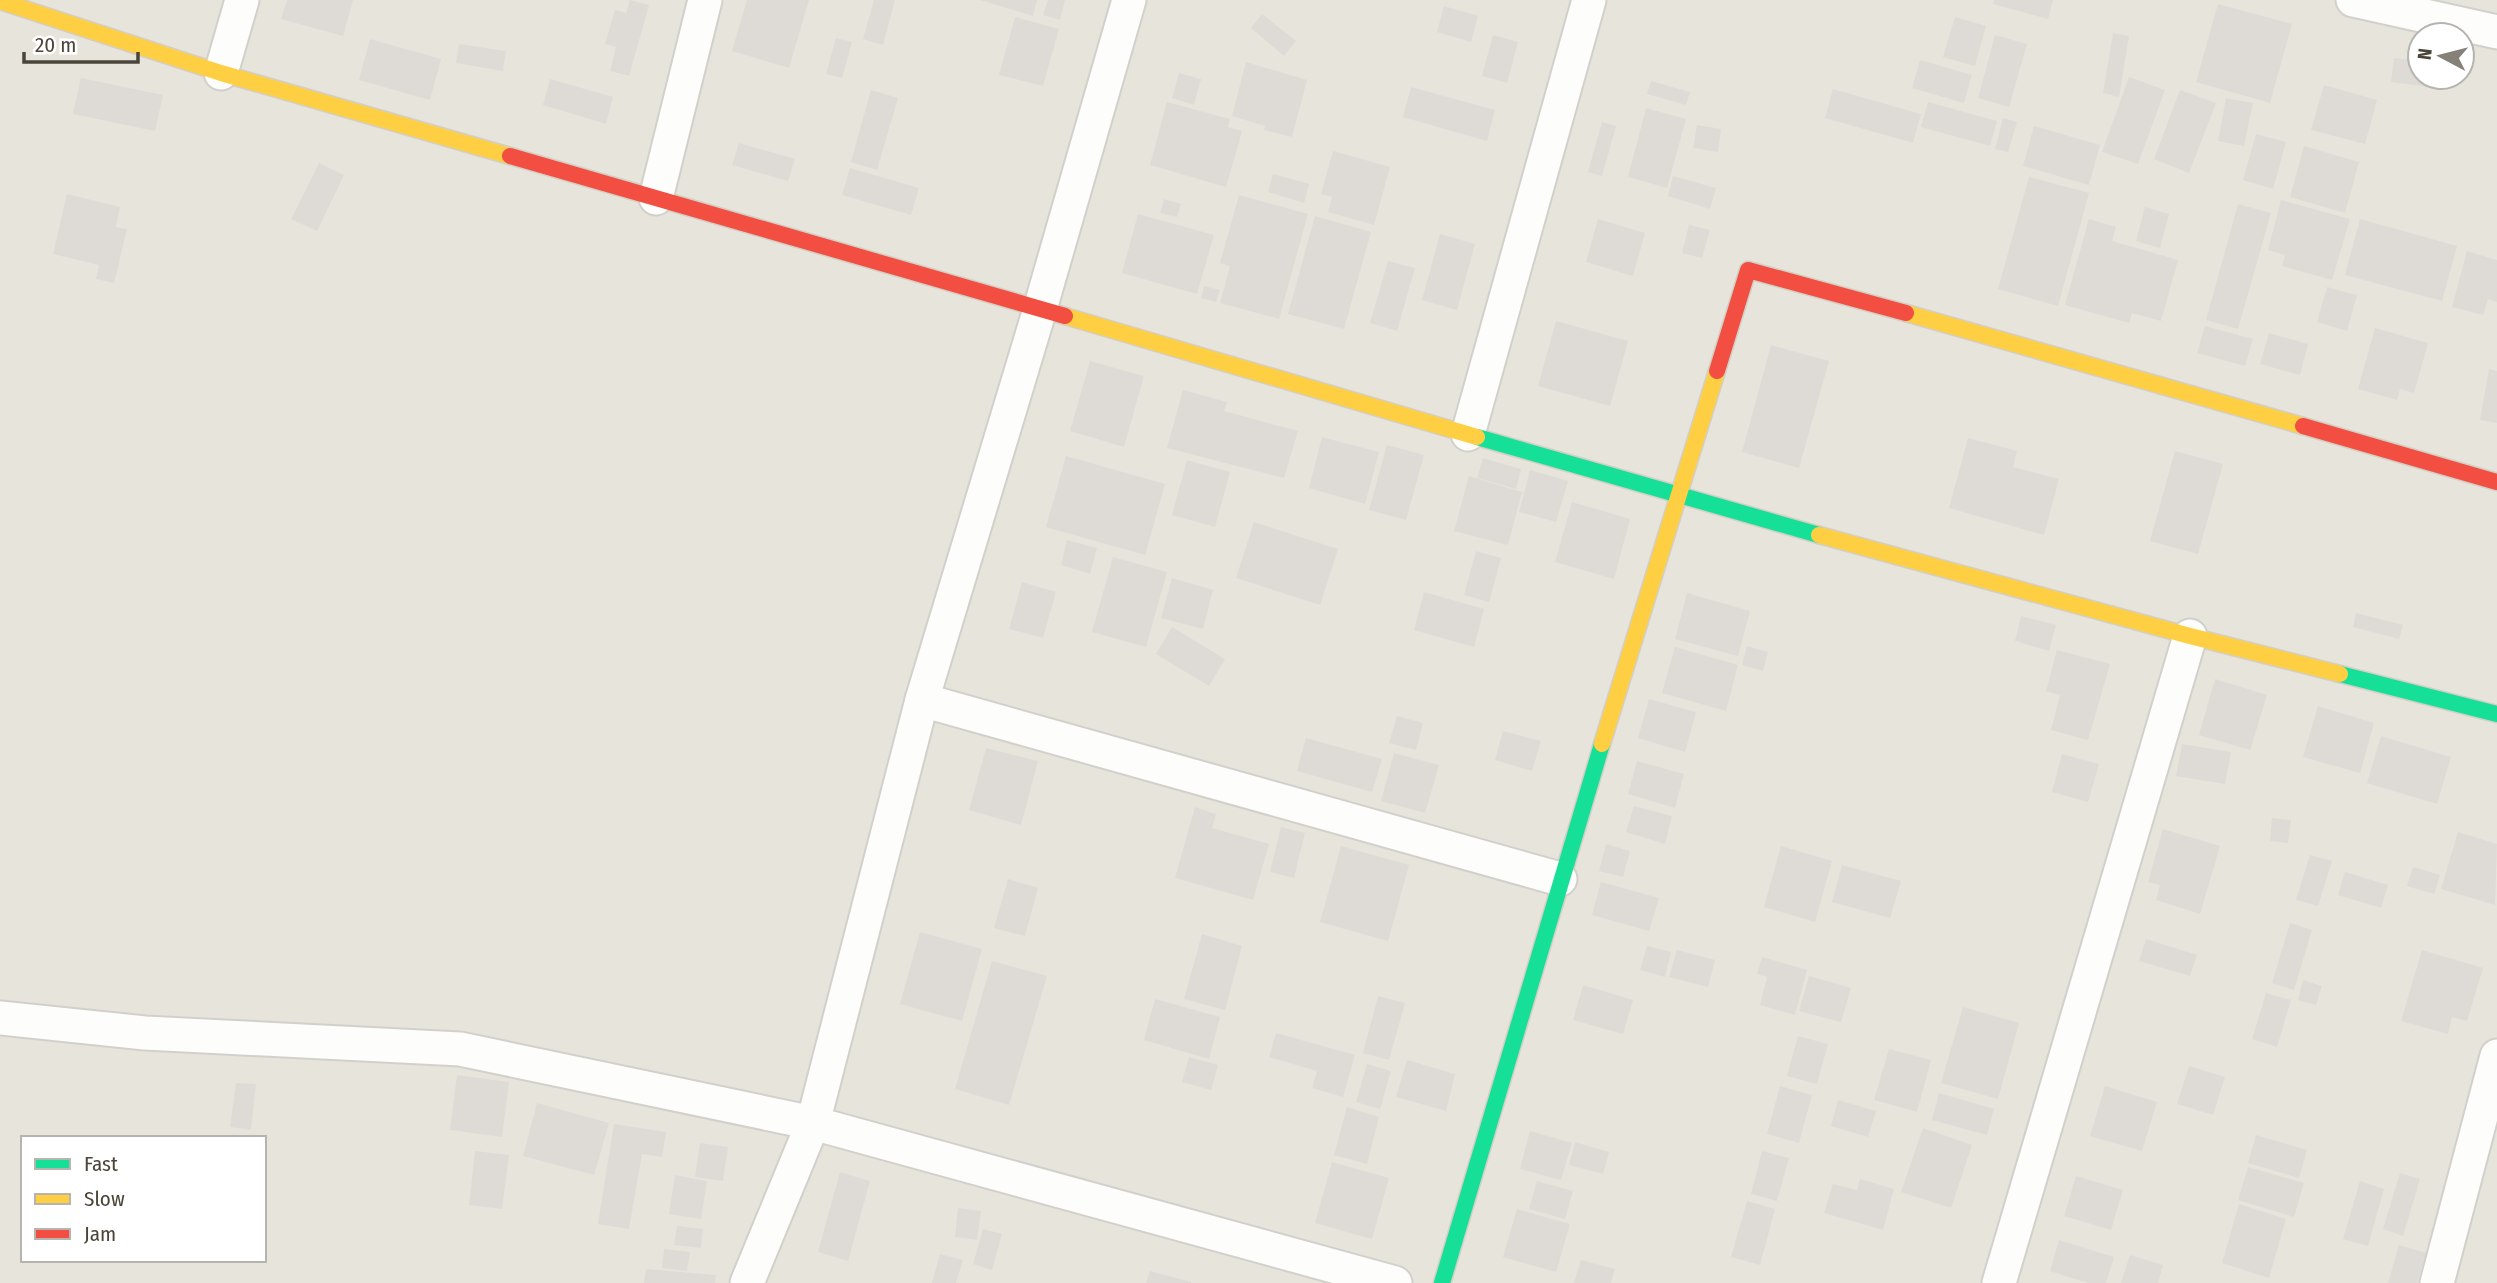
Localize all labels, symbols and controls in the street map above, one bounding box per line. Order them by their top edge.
scale bar [24,21,138,65]
north arrow [2406,21,2476,91]
text: 20 m [35,32,76,58]
text: N [2413,47,2437,61]
legend [21,1136,266,1262]
text: Fast [84,1151,118,1177]
text: Slow [84,1186,125,1212]
text: Jam [84,1221,116,1247]

